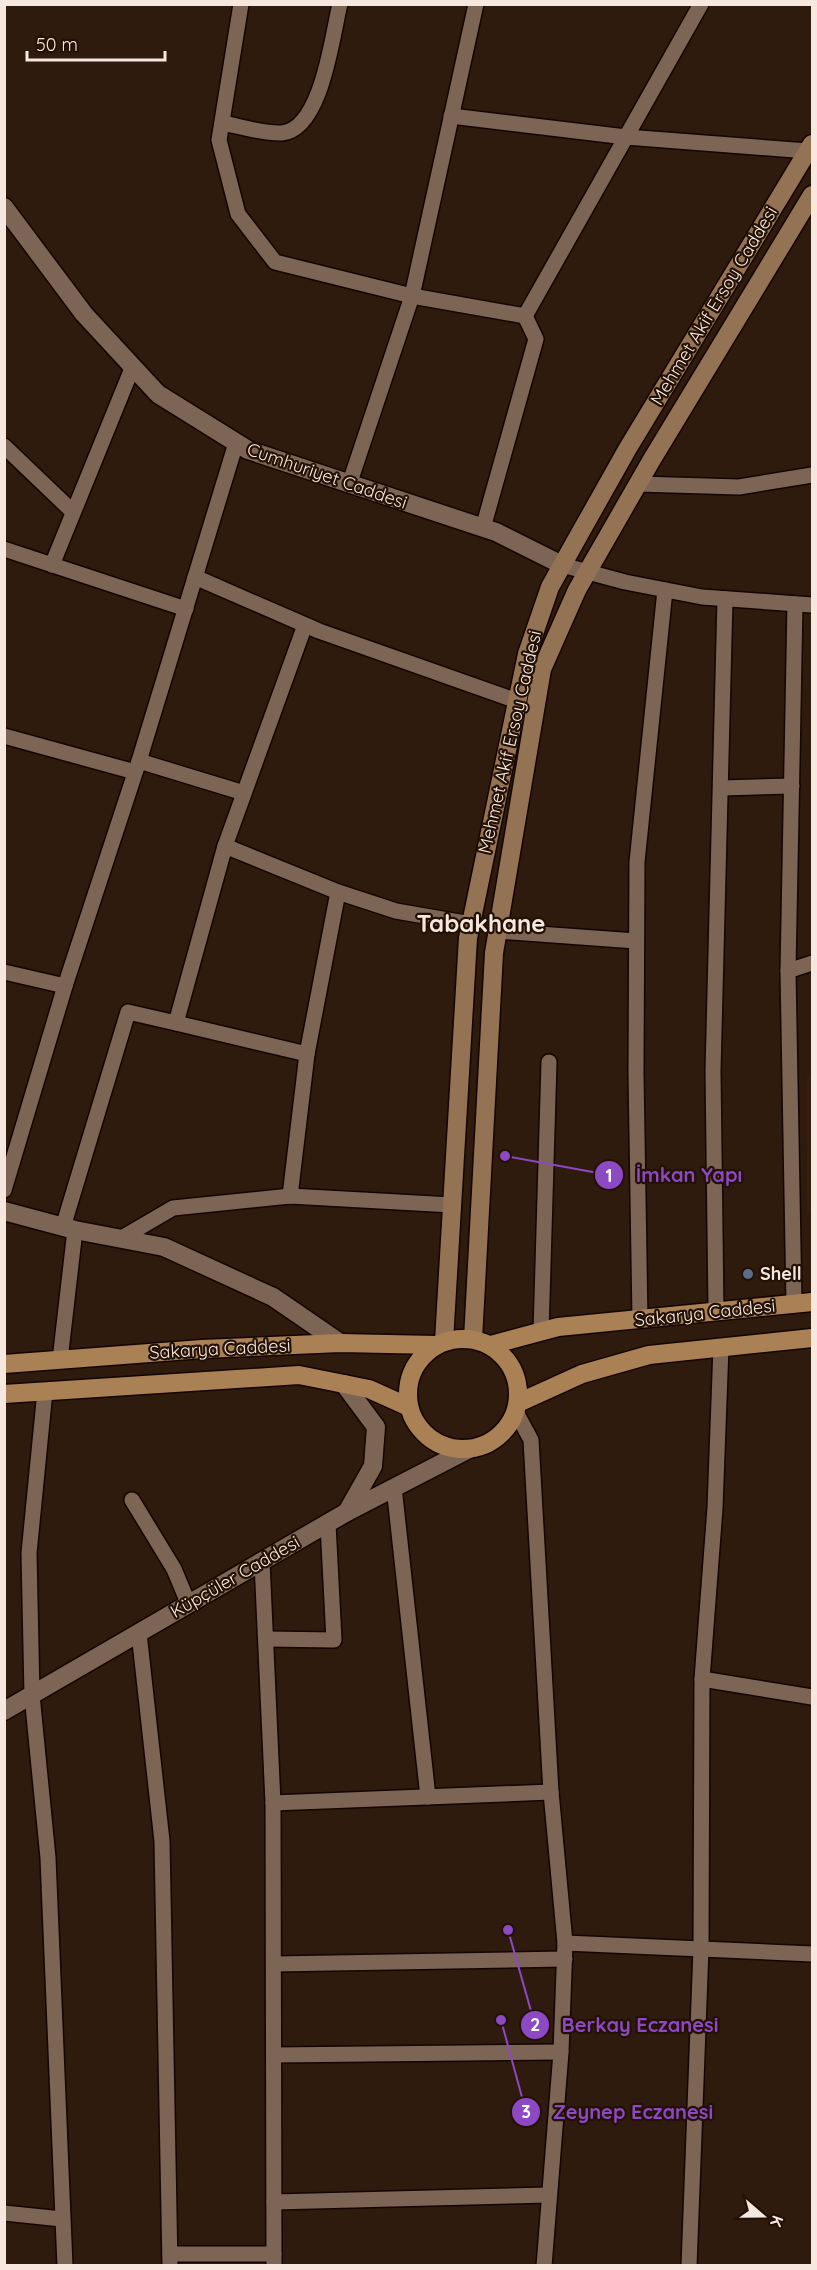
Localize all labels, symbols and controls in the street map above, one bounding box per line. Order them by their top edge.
scale bar [27,24,165,62]
text: 50 m [36,33,78,56]
street label: Mehmet Akif Ersoy Caddesi [645,202,782,409]
street label: Cumhuriyet Caddesi [244,437,410,514]
street label: Mehmet Akif Ersoy Caddesi [473,628,546,856]
district label: Tabakhane [417,908,545,938]
callout: İmkan Yapı [594,1156,754,1194]
text: İmkan Yapı [636,1162,742,1187]
text: 1 [605,1164,613,1187]
place label: Shell [760,1262,802,1285]
marker: Shell [741,1267,755,1281]
street label: Sakarya Caddesi [633,1294,776,1331]
street label: Sakarya Caddesi [149,1333,291,1364]
street label: Küpçüler Caddesi [166,1530,304,1623]
callout: Berkay Eczanesi [520,2006,731,2044]
text: Berkay Eczanesi [562,2012,718,2037]
text: 2 [530,2013,540,2036]
callout: Zeynep Eczanesi [511,2093,725,2131]
text: Zeynep Eczanesi [553,2099,713,2124]
text: 3 [521,2100,531,2123]
north arrow [733,2186,793,2246]
text: K [766,2213,788,2229]

